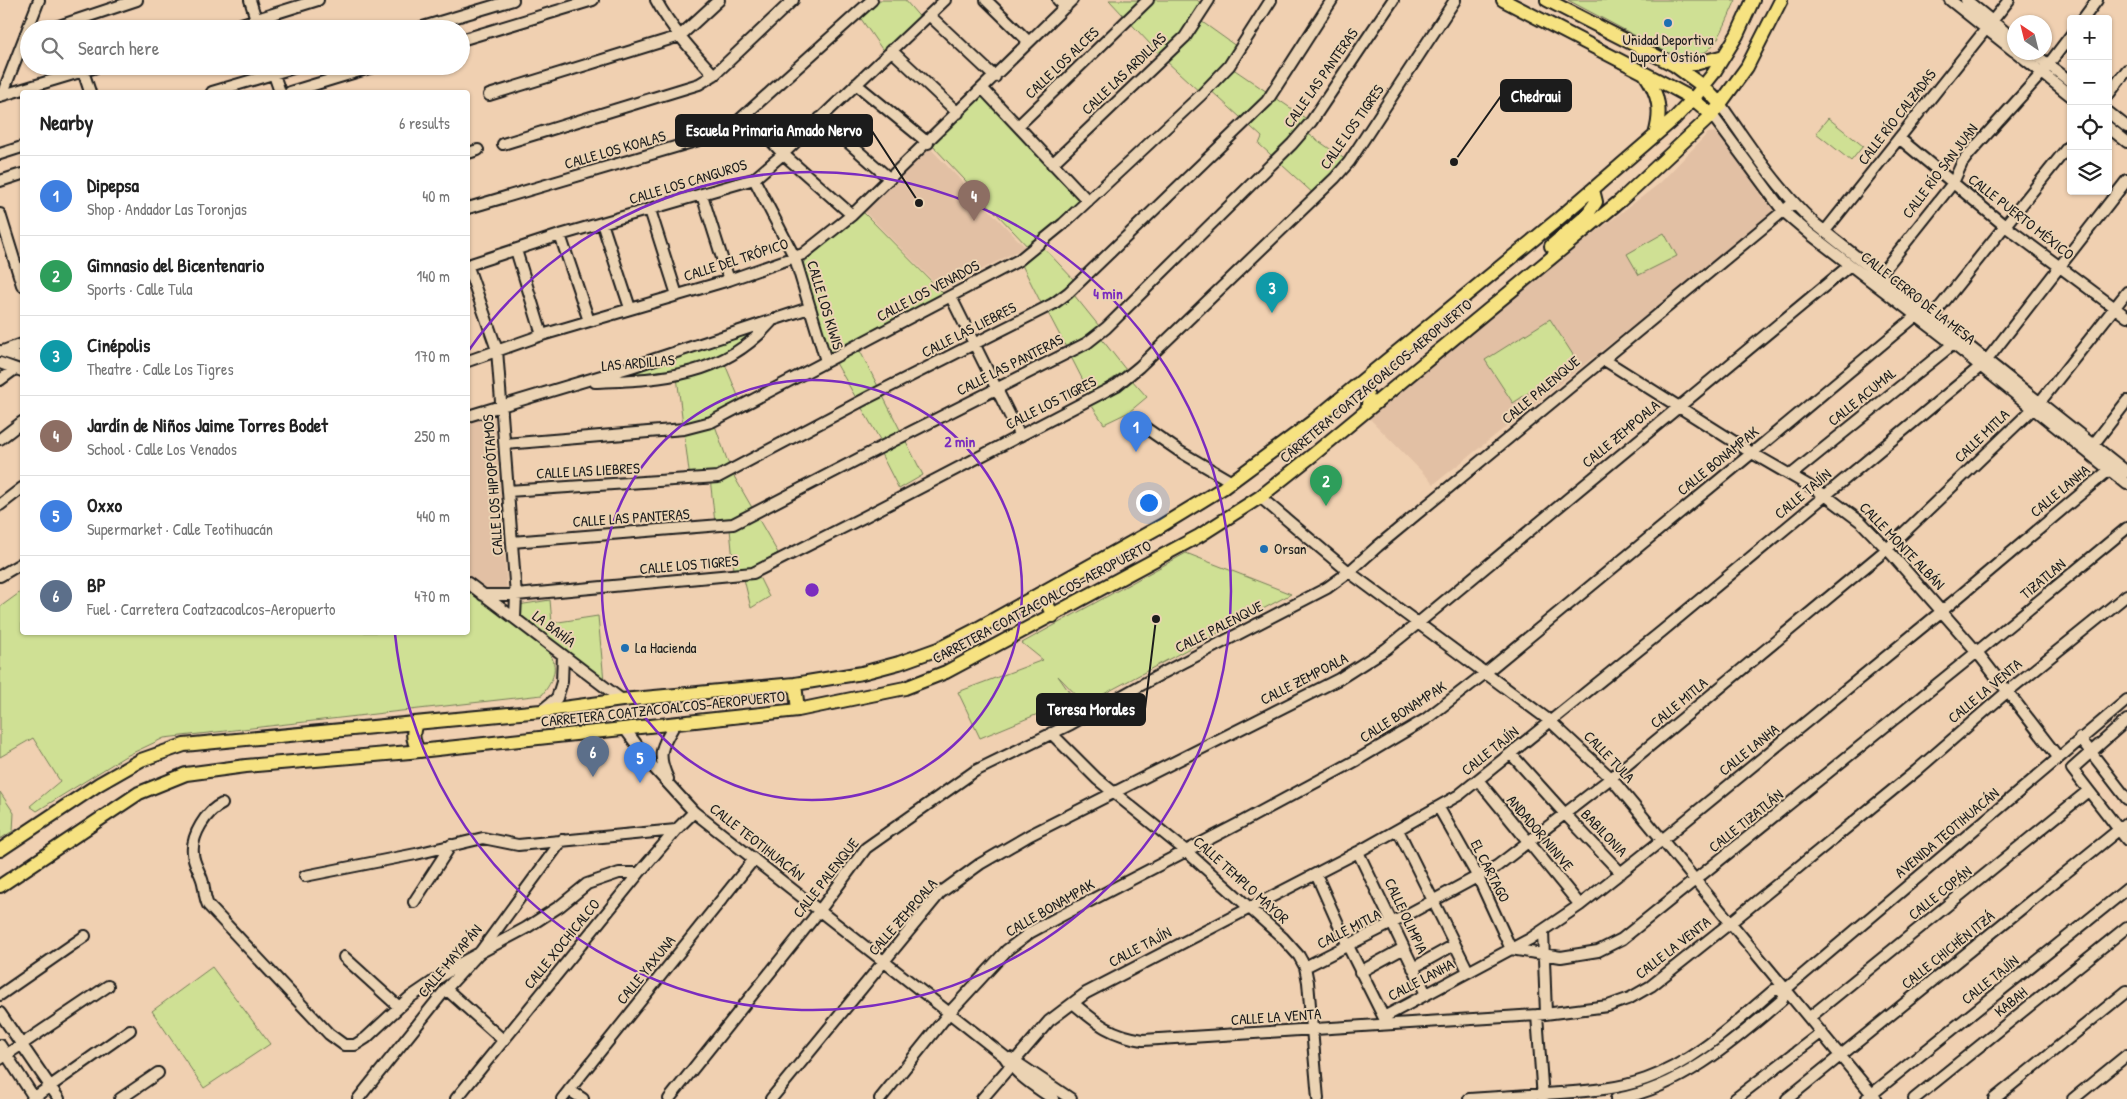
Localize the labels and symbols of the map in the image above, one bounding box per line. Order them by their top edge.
north arrow [2007,15,2052,60]
marker: Unidad Deportiva Duport Ostión [1662,17,1674,29]
street label: CALLE LOS ALCES [1020,22,1103,103]
street label: CALLE LAS PANTERAS [1278,24,1363,132]
street label: CALLE LAS ARDILLAS [1077,28,1171,119]
place label: Unidad Deportiva Duport Ostión [1622,29,1714,67]
street label: CALLE RÍO CALZADAS [1853,64,1941,169]
street label: CALLE LOS TIGRES [1315,80,1389,173]
callout: Chedraui [1501,80,1571,111]
text: Chedraui [1511,85,1561,107]
callout: Escuela Primaria Amado Nervo [676,115,872,146]
text: Escuela Primaria Amado Nervo [686,119,863,141]
street label: CALLE RÍO SAN JUAN [1897,119,1982,222]
street label: CALLE LOS KOALAS [562,125,668,174]
street label: CALLE LOS CANGUROS [626,154,749,209]
street label: CALLE PUERTO MÉXICO [1964,169,2079,265]
pin: 4 [958,180,990,221]
street label: CALLE DEL TRÓPICO [681,233,791,286]
street label: CALLE CERRO DE LA MESA [1857,246,1981,350]
street label: CALLE LOS VENADOS [873,255,983,327]
street label: CALLE LOS KIWIS [802,258,849,352]
pin: 3 [1256,272,1288,313]
text: 4 min [1093,283,1123,304]
street label: CARRETERA COATZACOALCOS-AEROPUERTO [1275,294,1476,467]
street label: CALLE LAS LIEBRES [918,297,1020,362]
street label: CALLE LAS PANTERAS [953,329,1067,401]
street label: LAS ARDILLAS [600,349,676,376]
street label: CALLE PALENQUE [1497,350,1585,429]
street label: CALLE ACUMAL [1823,362,1901,431]
street label: CALLE LOS TIGRES [1002,371,1100,434]
street label: CALLE ZEMPOALA [1577,394,1665,472]
street label: CALLE MITLA [1949,404,2014,467]
pin: 1 [1120,411,1152,452]
street label: CALLE LOS HIPOPÓTAMOS [477,414,508,556]
street label: CALLE BONAMPAK [1672,421,1763,500]
text: 2 min [945,431,976,452]
street label: CALLE LAS LIEBRES [536,457,640,484]
street label: CALLE LANHA [2025,459,2095,522]
street label: CALLE TAJÍN [1770,464,1836,524]
pin: 2 [1310,465,1342,506]
your location [1136,490,1162,516]
street label: CALLE MONTE ALBÁN [1855,497,1950,594]
street label: CALLE LAS PANTERAS [572,503,690,532]
street label: CARRETERA COATZACOALCOS-AEROPUERTO [929,535,1155,668]
place label: Orsan [1274,538,1307,559]
marker: Orsan [1258,543,1270,555]
street label: CALLE LOS TIGRES [639,550,739,579]
street label: TIZATLAN [2015,553,2070,604]
centre of rings [803,581,821,599]
street label: CALLE PALENQUE [1171,595,1267,658]
street label: LA BAHÍA [528,605,581,652]
place label: La Hacienda [635,637,697,658]
marker: La Hacienda [619,642,631,654]
street label: CALLE ZEMPOALA [1256,647,1352,710]
street label: CALLE LA VENTA [1943,653,2027,728]
street label: CALLE MITLA [1645,672,1712,733]
street label: CALLE BONAMPAK [1355,676,1450,747]
street label: CARRETERA COATZACOALCOS-AEROPUERTO [540,685,786,732]
callout: Teresa Morales [1037,694,1145,725]
text: Teresa Morales [1046,698,1136,720]
street label: CALLE LANHA [1714,718,1784,780]
street label: CALLE TAJÍN [1457,721,1523,780]
street label: CALLE TULA [1579,726,1640,788]
pin: 6 [577,736,609,777]
pin: 5 [624,742,656,783]
street label: AVENIDA TEOTIHUACÁN [1890,783,2003,883]
street label: CALLE TIZATLÁN [1704,784,1787,857]
street label: ANDADOR NINIVE [1502,790,1579,876]
street label: CALLE TEOTIHUACÁN [705,798,809,885]
street label: BABILONIA [1576,804,1633,862]
street label: CALLE TEMPLO MAYOR [1189,831,1294,928]
street label: CALLE PALENQUE [788,833,864,922]
street label: EL CARTAGO [1466,836,1515,906]
street label: CALLE COPÁN [1904,861,1976,925]
street label: CALLE ZEMPOALA [863,873,942,960]
street label: CALLE BONAMPAK [1001,874,1098,941]
street label: CALLE OLIMPIA [1380,875,1433,958]
street label: CALLE XOCHICALCO [519,894,605,993]
street label: CALLE MITLA [1313,903,1385,954]
street label: CALLE CHICHÉN ITZÁ [1897,905,1999,994]
street label: CALLE LA VENTA [1631,911,1715,984]
street label: CALLE MAYAPÁN [413,920,486,1002]
street label: CALLE TAJÍN [1105,921,1175,972]
street label: CALLE YAXUNA [611,930,680,1009]
street label: CALLE TAJÍN [1957,950,2023,1009]
street label: CALLE LANHA [1384,953,1458,1006]
street label: KABAH [1990,982,2032,1021]
street label: CALLE LA VENTA [1230,1003,1323,1030]

